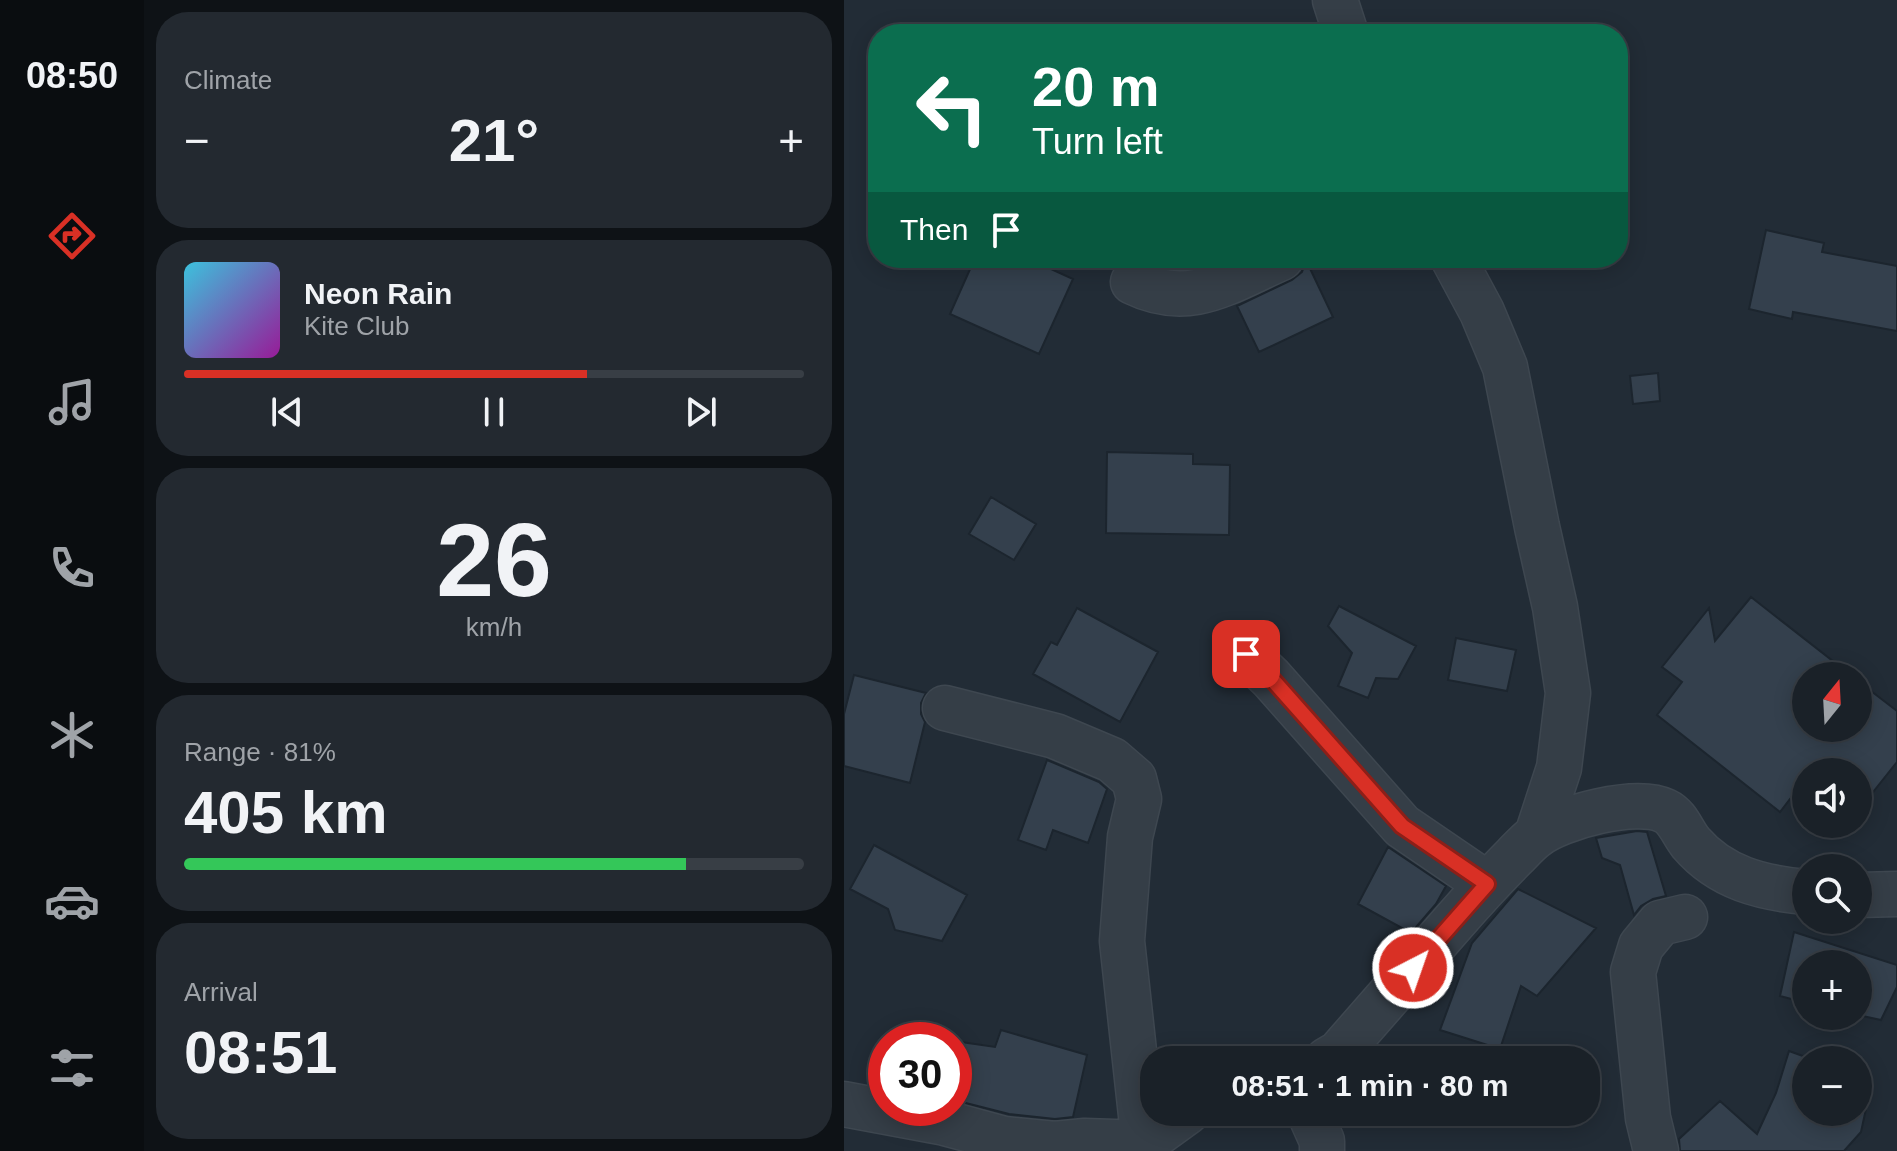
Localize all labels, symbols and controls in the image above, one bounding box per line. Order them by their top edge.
text: 08:50 [26,55,118,96]
text: 20 m [1032,55,1160,118]
icon: left [900,56,1004,160]
text: Climate [184,65,272,95]
text: 21° [449,107,539,174]
text: − [184,116,210,165]
text: + [778,116,804,165]
text: Turn left [1032,121,1163,162]
icon: directions [44,208,100,264]
icon: arrive [984,208,1028,252]
text: Then [900,213,968,246]
text: Neon Rain [304,277,452,310]
text: Kite Club [304,311,410,341]
icon: music [44,374,100,430]
icon: previous [265,390,309,434]
icon: pause [472,390,516,434]
icon: next [679,390,723,434]
text: 26 [436,502,552,618]
icon: phone [44,540,100,596]
text: km/h [466,612,522,642]
pin [1212,620,1280,688]
icon: arrive [1224,632,1268,676]
north arrow [1792,662,1872,742]
map controls [1792,662,1872,1126]
icon: climate [44,707,100,763]
text: Range · 81% [184,737,336,767]
button: sound [1792,758,1872,838]
text: 405 km [184,779,388,846]
button: search [1792,854,1872,934]
icon: car [44,873,100,929]
position arrow [1371,926,1455,1010]
button: + [1792,950,1872,1030]
text: Arrival [184,977,258,1007]
text: 08:51 [184,1019,337,1086]
speed limit sign: 30 [868,1022,972,1126]
icon: filters [44,1040,100,1096]
button: − [1792,1046,1872,1126]
text: 08:51 · 1 min · 80 m [1232,1069,1508,1102]

